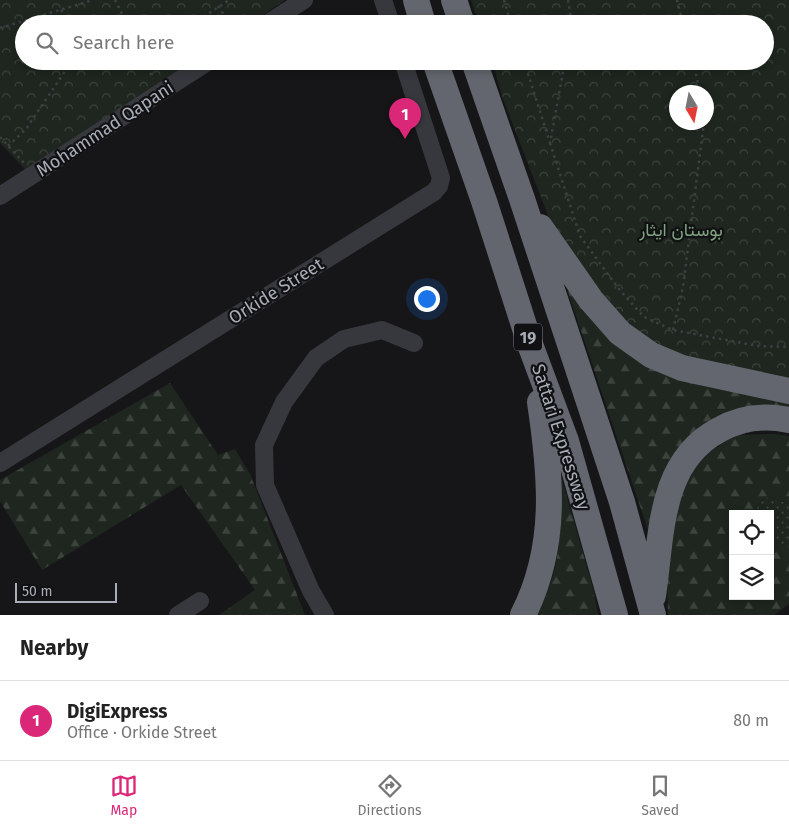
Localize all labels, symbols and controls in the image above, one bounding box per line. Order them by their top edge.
search box [15,15,774,70]
icon: search [33,29,61,57]
text: Search here [73,31,174,54]
street label: Mohammad Qapani [32,76,178,182]
north arrow [669,85,714,130]
pin: 1 [389,98,421,139]
park label: بوستان ایثار [638,219,723,241]
street label: Orkide Street [224,253,328,329]
your location [414,286,440,312]
road number: 19 [514,324,542,351]
street label: Sattari Expressway [527,361,595,513]
map controls [729,510,774,600]
button: locate [729,510,774,555]
button: layers [729,555,774,600]
scale bar [15,580,118,603]
text: 50 m [22,583,53,600]
text: Nearby [20,635,88,661]
text: DigiExpress [67,700,167,723]
text: 1 [32,711,40,730]
text: 80 m [733,711,769,730]
text: Office · Orkide Street [67,723,217,742]
tab: Map [110,772,138,819]
tab: Directions [357,772,422,819]
tab: Saved [641,772,679,819]

